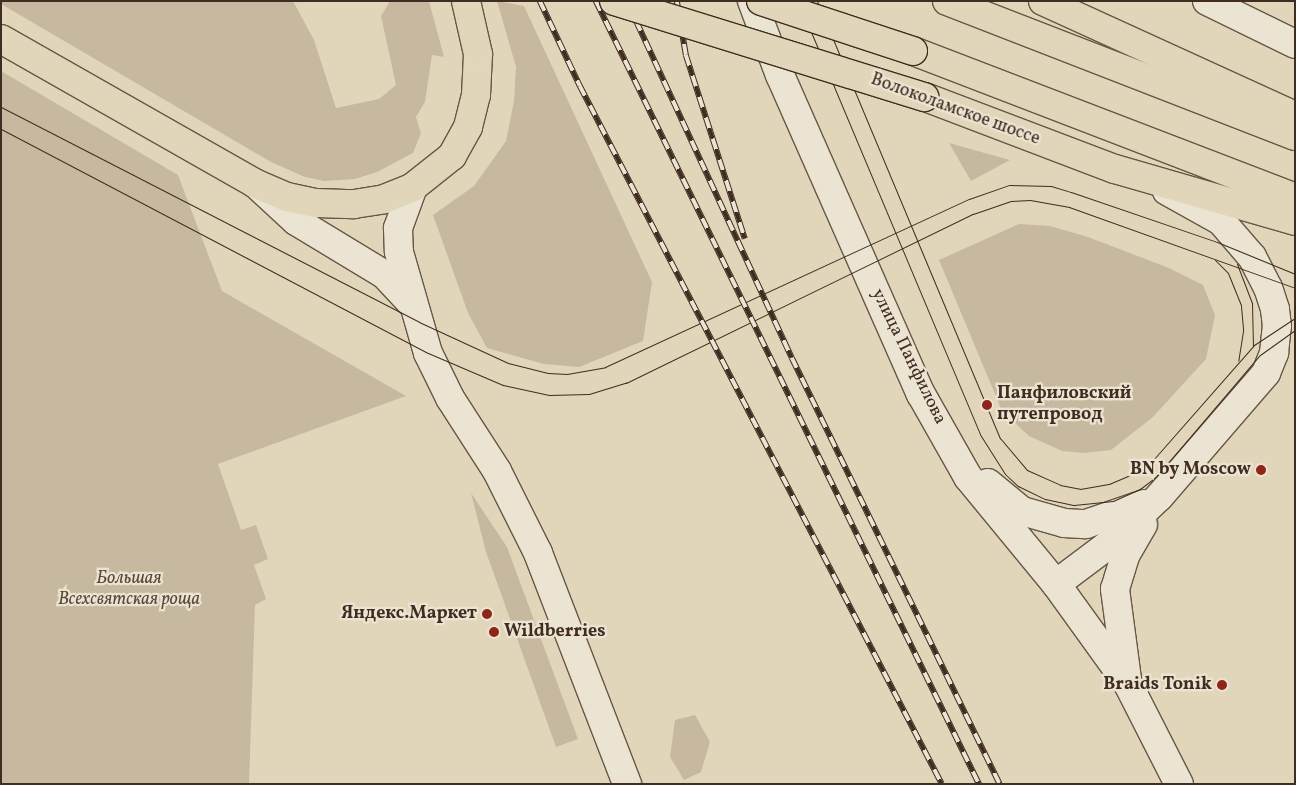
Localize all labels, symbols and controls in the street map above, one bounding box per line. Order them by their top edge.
street label: Волоколамское шоссе [867,69,1043,151]
street label: улица Панфилова [866,286,950,428]
place label: Панфиловский путепровод [997,384,1131,426]
marker: Панфиловский путепровод [981,399,993,411]
place label: BN by Moscow [1130,459,1251,481]
marker: BN by Moscow [1255,464,1267,476]
park label: Большая Всехсвятская роща [58,569,200,612]
place label: Яндекс.Маркет [341,603,477,625]
marker: Яндекс.Маркет [481,608,493,620]
place label: Wildberries [504,621,605,643]
marker: Wildberries [488,626,500,638]
place label: Braids Tonik [1103,674,1212,696]
marker: Braids Tonik [1216,679,1228,691]

